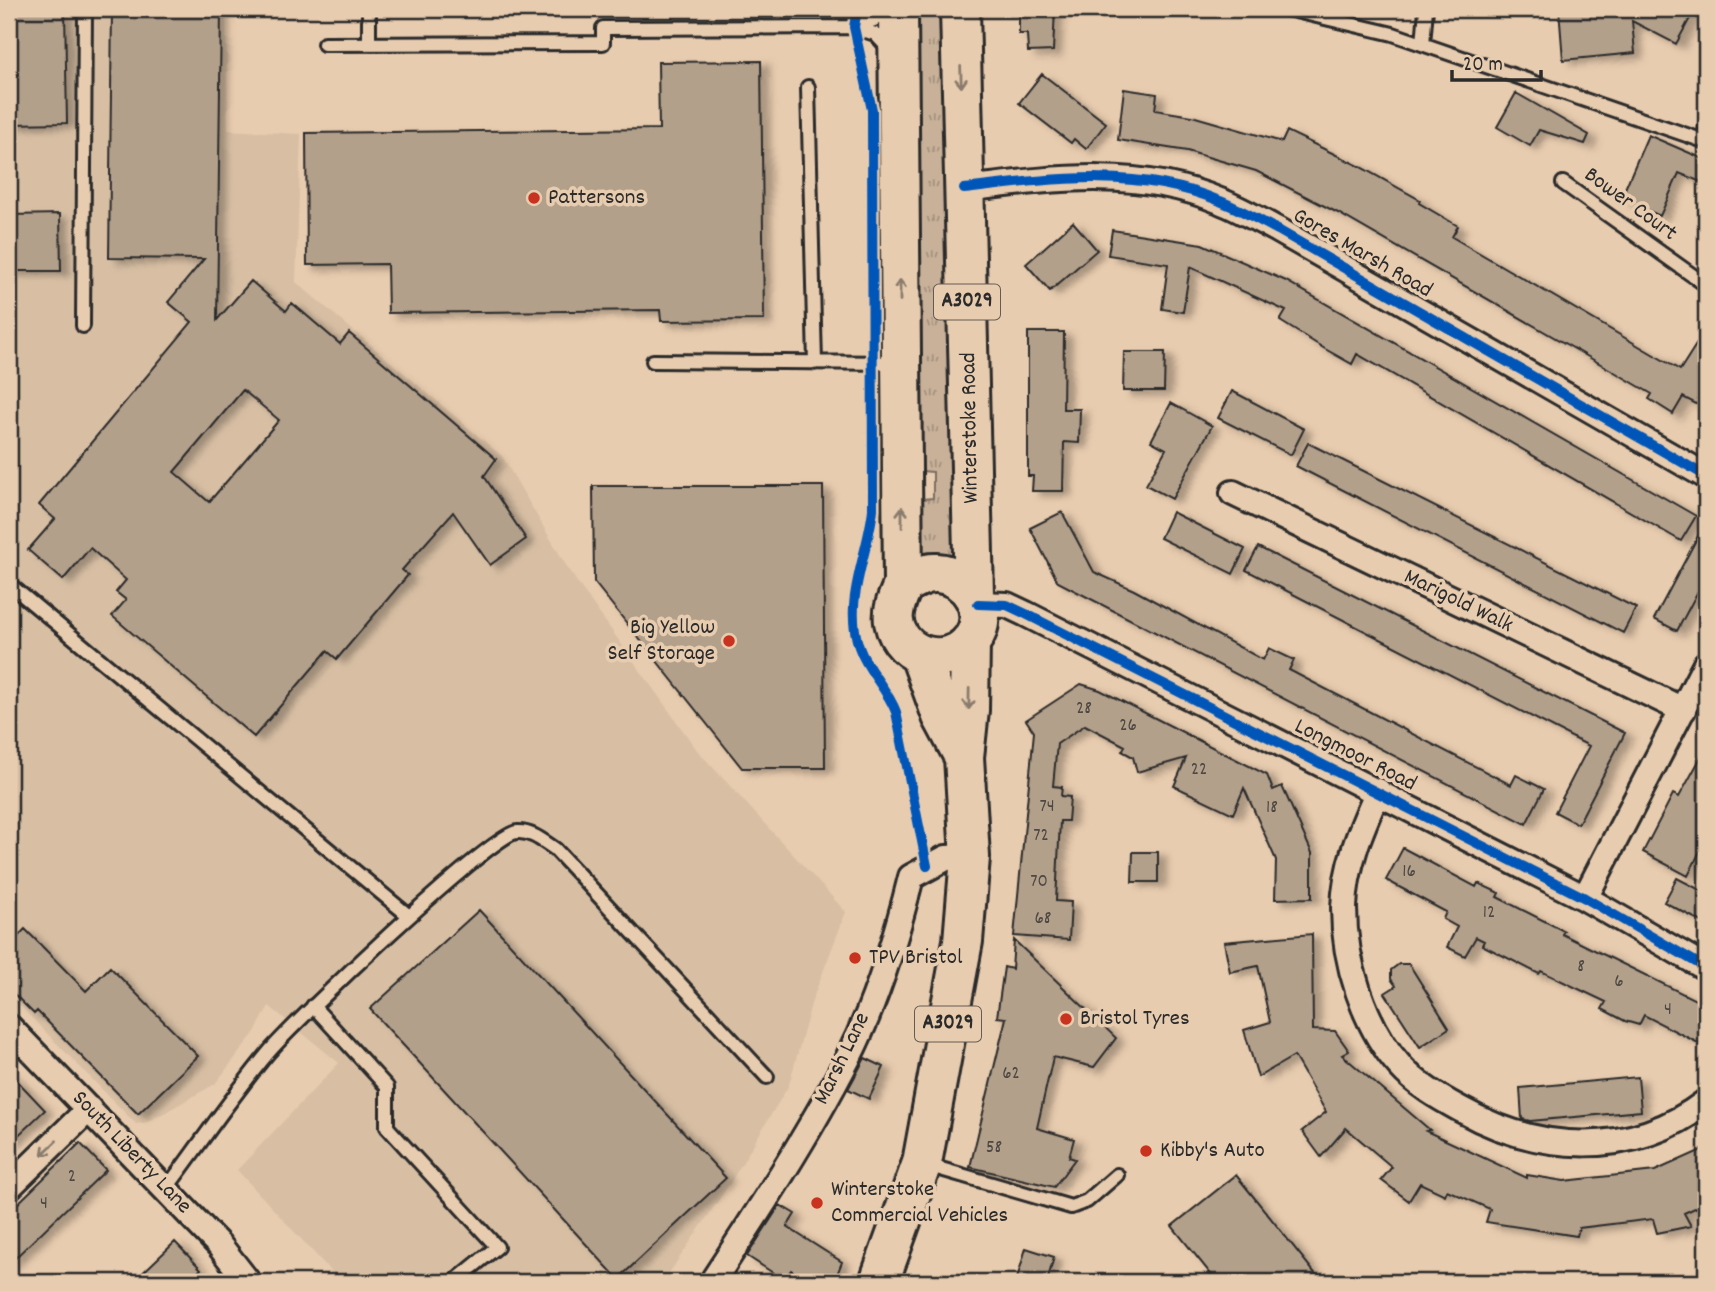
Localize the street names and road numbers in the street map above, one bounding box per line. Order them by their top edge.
street label: Bower Court [1576,160,1684,250]
street label: Gores Marsh Road [1286,201,1438,307]
road number: A3029 [934,284,1000,320]
street label: Winterstoke Road [953,352,989,504]
street label: Marigold Walk [1398,561,1518,643]
street label: Longmoor Road [1288,711,1422,801]
road number: A3029 [915,1006,981,1042]
street label: Marsh Lane [806,1007,880,1111]
street label: South Liberty Lane [63,1084,199,1222]

